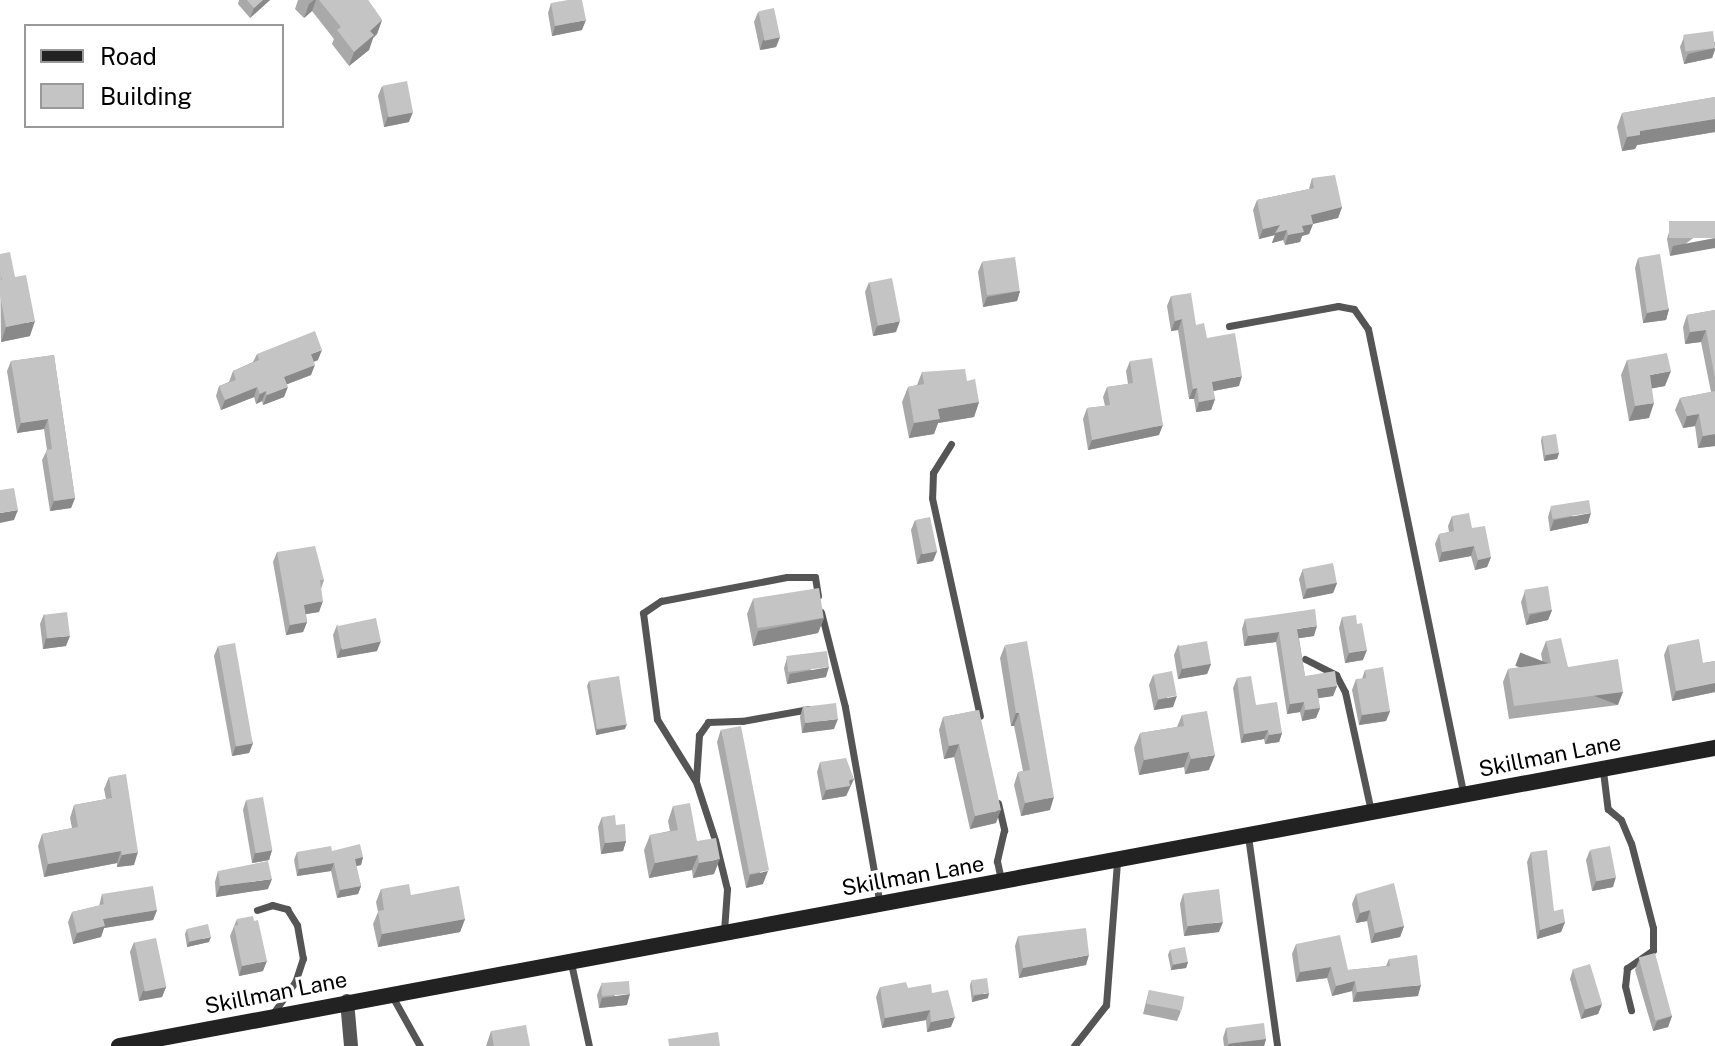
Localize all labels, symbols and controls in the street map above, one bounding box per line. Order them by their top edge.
legend [24,24,284,128]
text: Road [100,42,157,70]
text: Building [100,82,192,110]
street label: Skillman Lane [1477,729,1623,783]
street label: Skillman Lane [840,850,986,902]
street label: Skillman Lane [203,966,349,1020]

